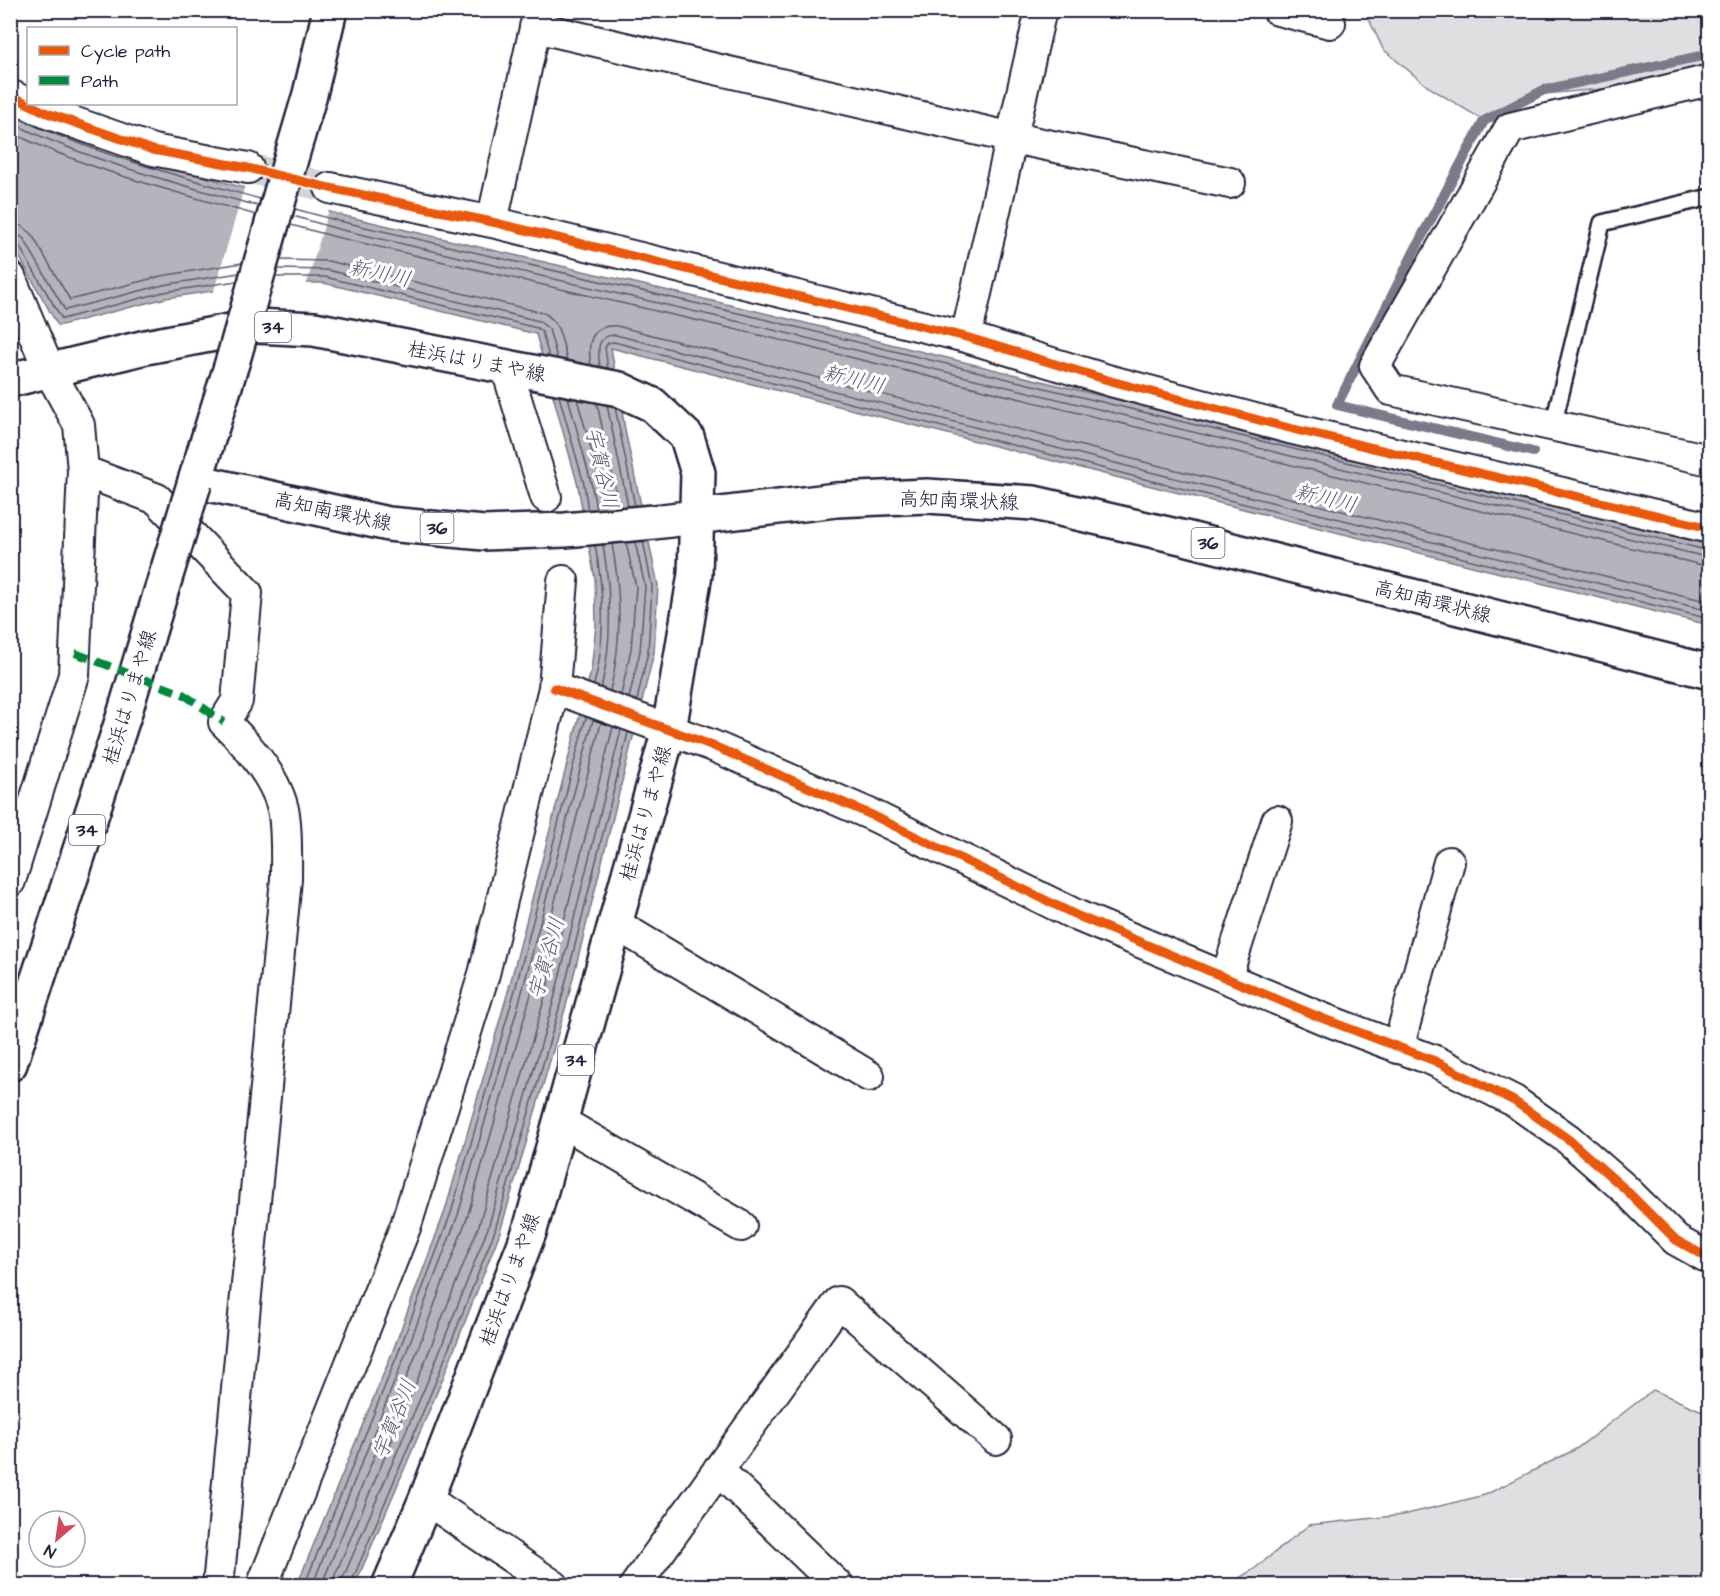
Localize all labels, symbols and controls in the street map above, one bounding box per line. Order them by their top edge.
legend [27,27,237,105]
text: Cycle path [81,39,170,65]
text: Path [81,69,118,94]
water label: 新川川 [346,253,414,294]
road number: 34 [255,312,291,342]
street label: 桂浜はりまや線 [405,335,548,389]
water label: 新川川 [820,358,888,401]
water label: 宇賀谷川 [578,424,625,512]
water label: 新川川 [1292,477,1360,520]
street label: 高知南環状線 [899,485,1019,517]
street label: 高知南環状線 [271,486,394,538]
road number: 36 [420,513,454,543]
road number: 36 [1192,528,1224,558]
street label: 高知南環状線 [1371,574,1494,630]
street label: 桂浜はりまや線 [96,626,164,768]
street label: 桂浜はりまや線 [613,742,679,884]
road number: 34 [69,815,105,845]
water label: 宇賀谷川 [521,914,572,1003]
road number: 34 [558,1045,594,1075]
street label: 桂浜はりまや線 [473,1209,547,1350]
water label: 宇賀谷川 [365,1375,424,1464]
north arrow [27,1509,87,1569]
text: N [40,1539,60,1563]

